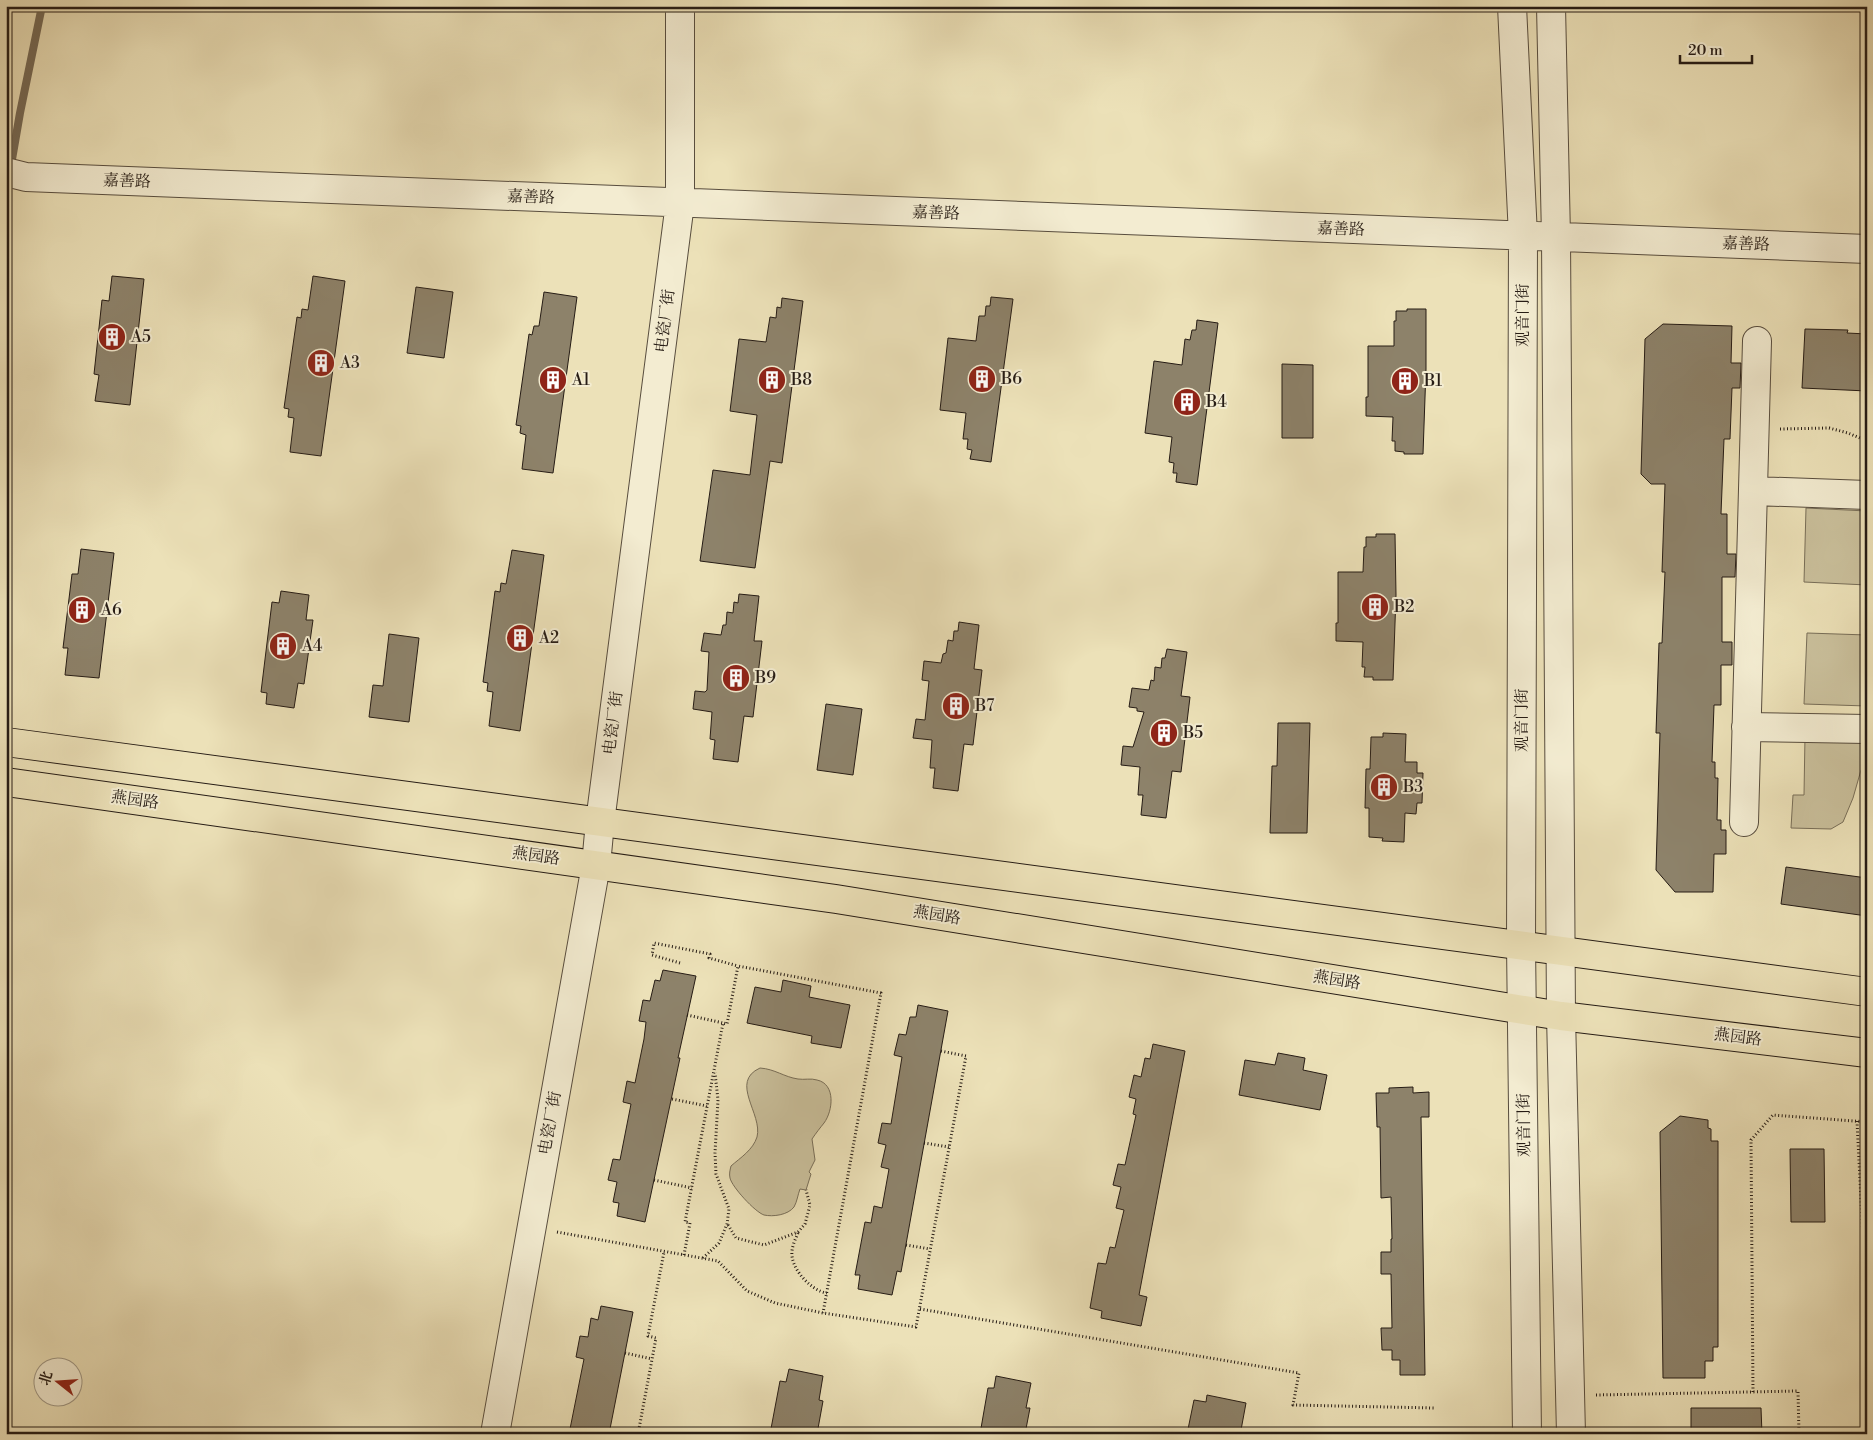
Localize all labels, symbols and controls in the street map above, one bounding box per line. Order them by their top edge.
scale bar [1680,32,1753,64]
text: 20 m [1688,41,1723,60]
street label: 嘉善路 [103,170,151,192]
street label: 嘉善路 [507,186,555,208]
street label: 嘉善路 [912,202,960,224]
street label: 嘉善路 [1317,218,1365,240]
street label: 嘉善路 [1722,233,1770,255]
street label: 观音门街 [1513,283,1533,347]
street label: 电瓷厂街 [651,288,679,354]
building icon: A5 [97,322,127,352]
place label: A5 [130,327,151,347]
building icon: A3 [306,348,336,378]
place label: A3 [339,353,360,373]
building icon: B6 [967,364,997,394]
building icon: A1 [538,365,568,395]
building icon: B8 [757,365,787,395]
building icon: B1 [1390,366,1420,396]
place label: B6 [1000,369,1022,389]
place label: A1 [571,370,590,390]
place label: B8 [790,370,812,390]
place label: B1 [1423,371,1442,391]
building icon: B4 [1172,387,1202,417]
place label: B4 [1205,392,1227,412]
building icon: B2 [1360,592,1390,622]
building icon: A6 [67,595,97,625]
place label: B2 [1393,597,1414,617]
place label: A6 [100,600,122,620]
building icon: A2 [505,623,535,653]
place label: A2 [538,628,559,648]
building icon: A4 [268,631,298,661]
place label: A4 [301,636,323,656]
building icon: B9 [721,663,751,693]
place label: B9 [754,668,776,688]
street label: 观音门街 [1512,688,1532,752]
street label: 电瓷厂街 [599,690,627,756]
building icon: B7 [941,691,971,721]
place label: B7 [974,696,994,716]
building icon: B5 [1149,718,1179,748]
place label: B5 [1182,723,1203,743]
building icon: B3 [1369,772,1399,802]
place label: B3 [1402,777,1423,797]
street label: 燕园路 [110,787,160,813]
street label: 燕园路 [511,843,561,869]
street label: 燕园路 [912,901,962,929]
street label: 燕园路 [1312,966,1362,994]
street label: 燕园路 [1713,1024,1763,1050]
street label: 电瓷厂街 [535,1090,565,1156]
street label: 观音门街 [1513,1093,1535,1157]
north arrow [32,1358,82,1408]
text: 北 [36,1369,57,1388]

